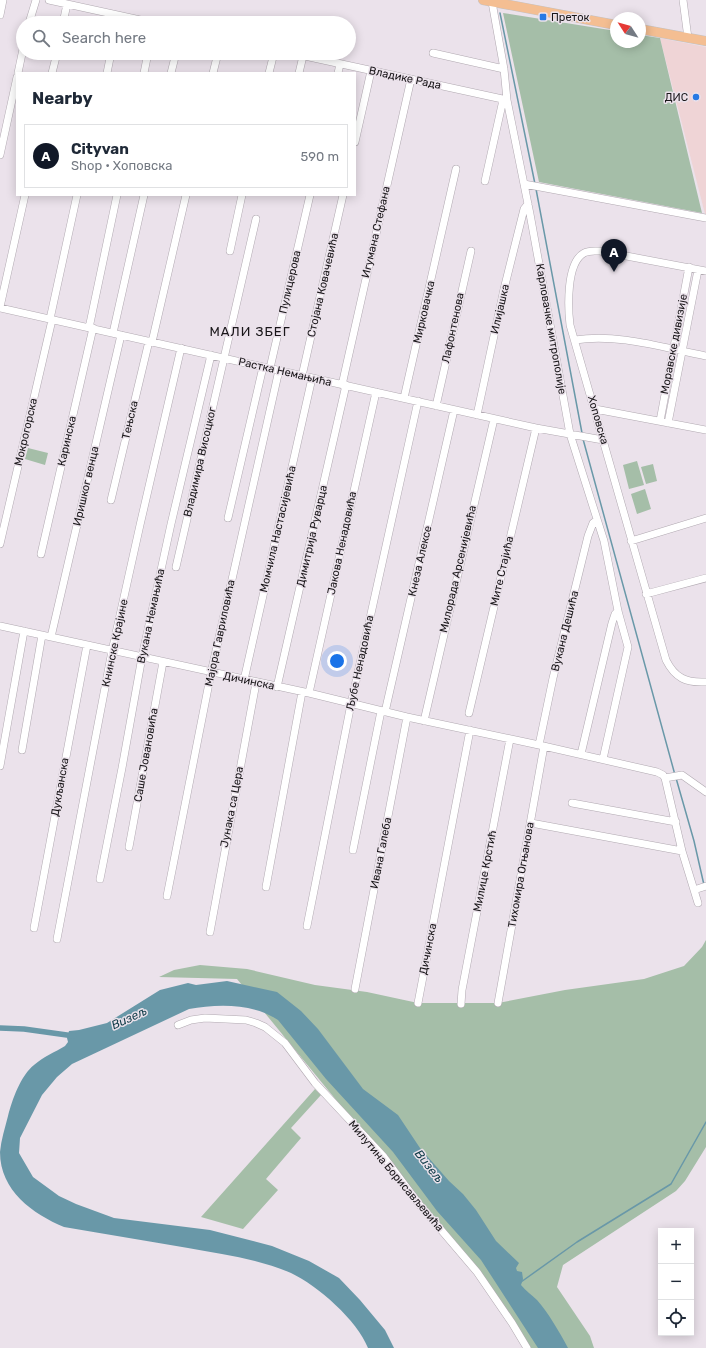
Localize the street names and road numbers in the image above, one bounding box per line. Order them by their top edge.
street label: Владике Рада [368,64,442,92]
street label: Игумана Стефана [359,185,393,279]
street label: Стојана Ковачевића [305,231,341,339]
street label: Пулицерова [276,249,304,315]
street label: Карловачке митрополије [533,263,569,395]
street label: Мирковачка [410,279,438,345]
street label: Илијашка [488,283,512,335]
street label: Лафонтенова [439,292,467,364]
street label: Моравске дивизије [658,293,690,395]
street label: Растка Немањића [237,355,333,389]
street label: Хоповска [585,394,611,446]
street label: Мокрогорска [12,397,40,467]
street label: Тењска [119,399,141,441]
street label: Владимира Висоцког [181,405,219,518]
street label: Каринска [55,415,79,467]
street label: Иришког венца [71,445,101,527]
street label: Момчила Настасијевића [257,464,299,594]
street label: Димитрија Руварца [294,484,330,588]
street label: Јакова Ненадовића [325,490,359,596]
street label: Милорада Арсенијевића [437,504,479,634]
street label: Кнеза Алексе [406,524,434,598]
street label: Мите Стајића [488,535,516,607]
street label: Вукана Немањића [135,567,167,665]
street label: Мајора Гавриловића [202,578,238,688]
street label: Вукана Дешића [549,589,581,673]
street label: Книнске Крајине [99,598,131,688]
street label: Љубе Ненадовића [344,614,376,712]
street label: Дичинска [222,669,276,693]
street label: Саше Јовановића [131,707,161,803]
street label: Дукљанска [48,757,72,817]
street label: Јунака са Цера [218,765,246,849]
street label: Ивана Галеба [368,816,394,890]
street label: Тихомира Огњанова [505,821,537,929]
street label: Милице Крстић [471,829,499,913]
street label: Дичинска [417,922,439,976]
street label: Милутина Борисављевића [346,1118,446,1234]

